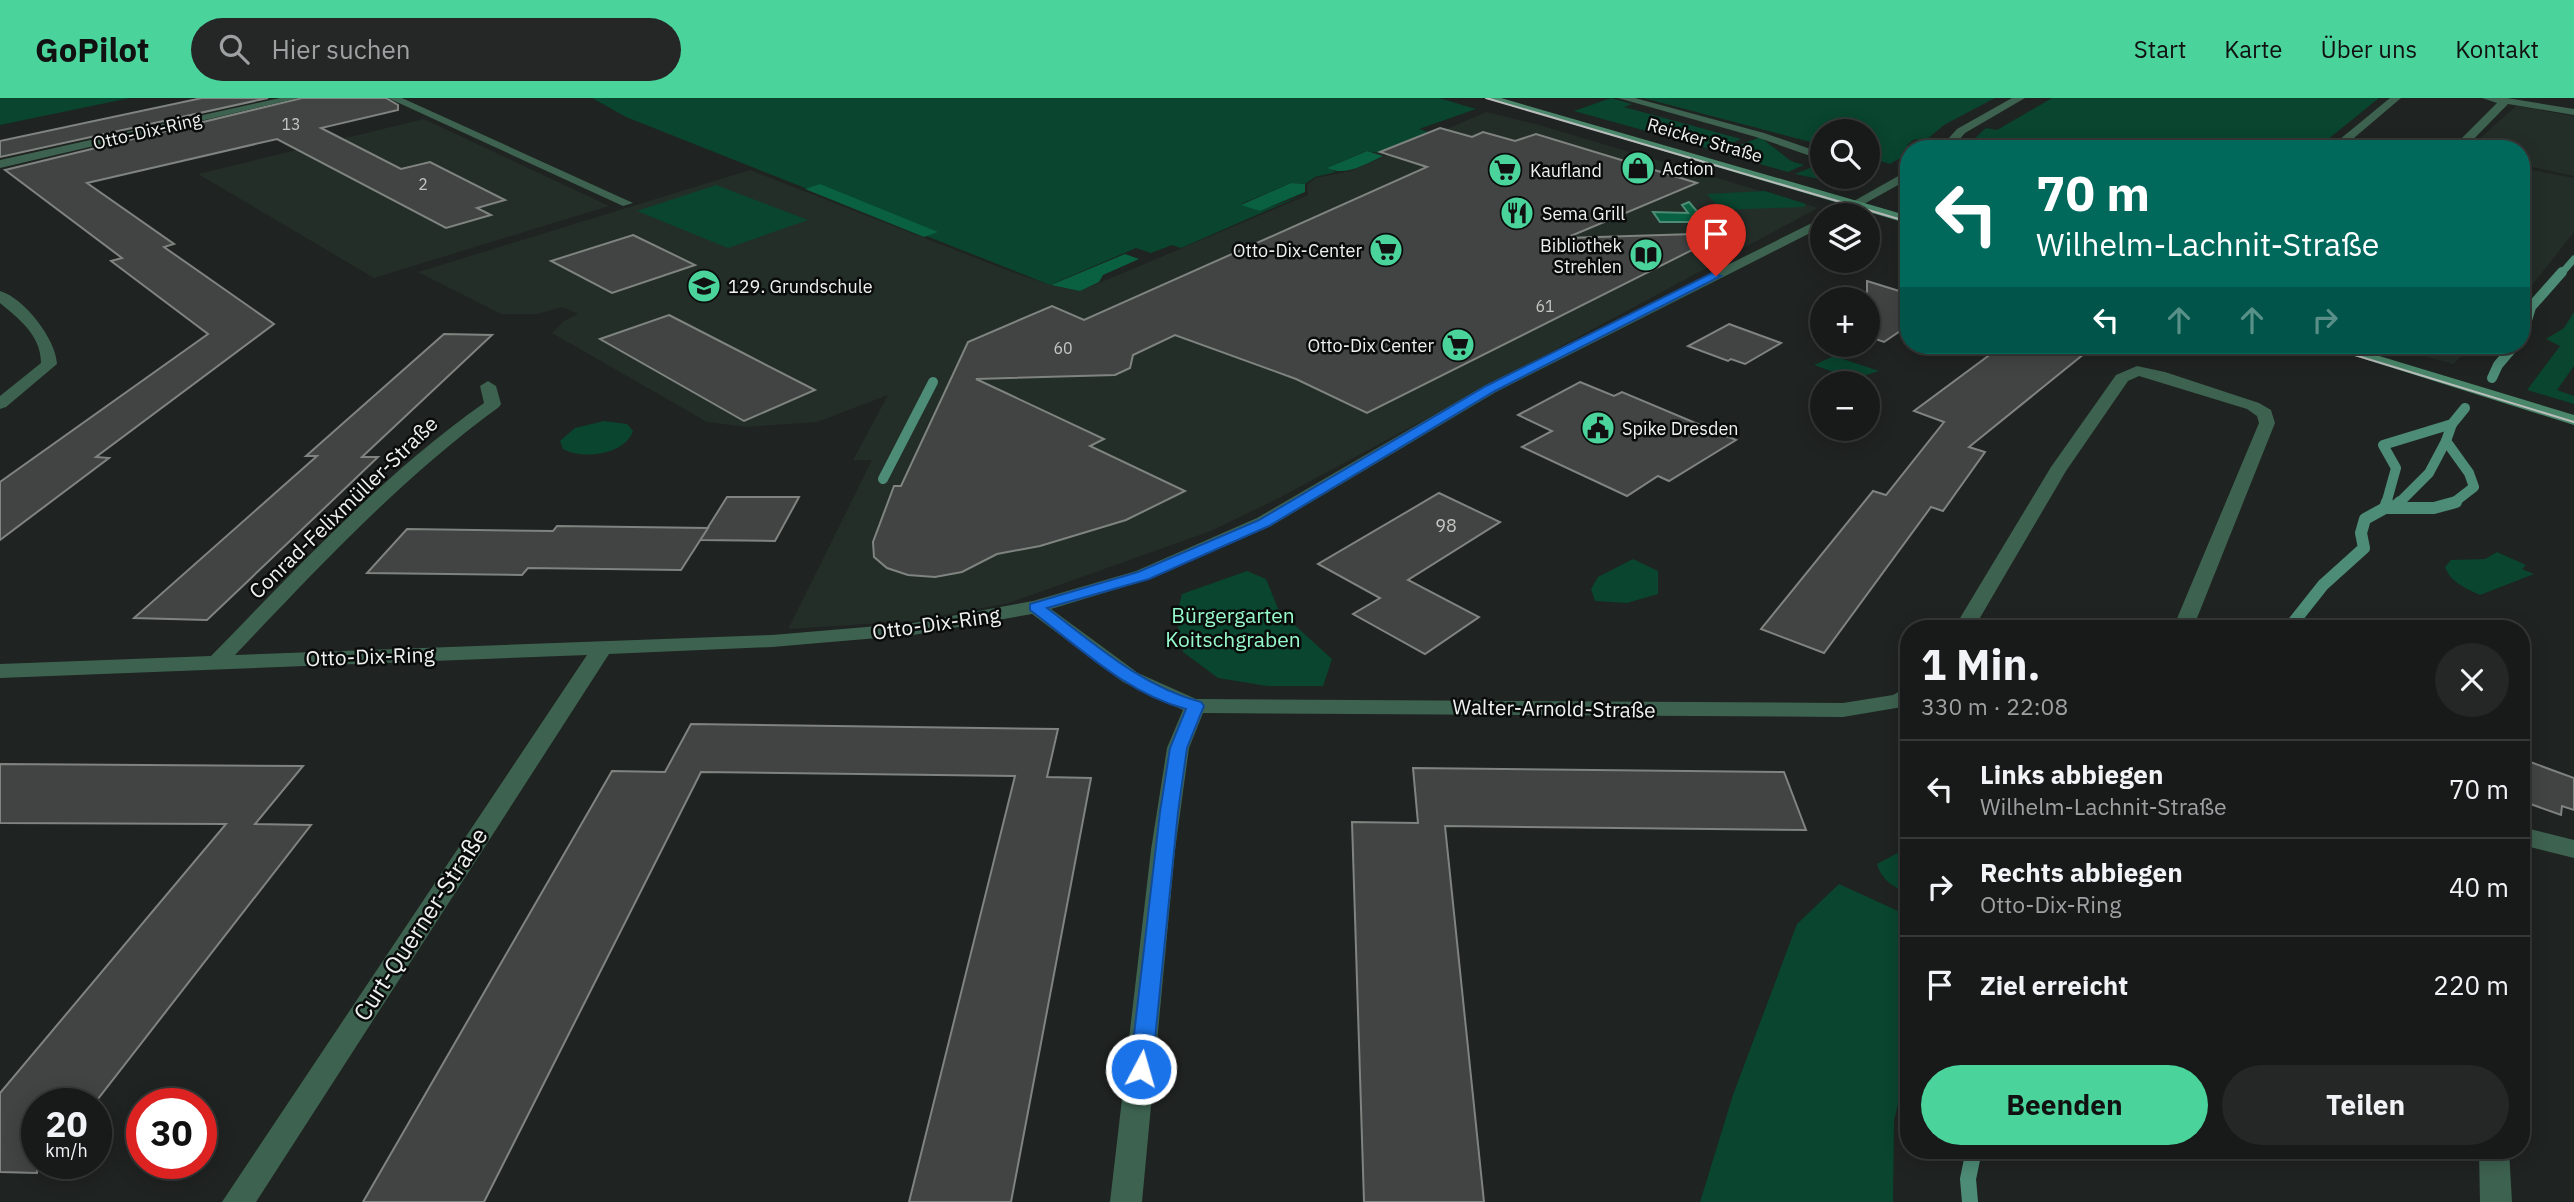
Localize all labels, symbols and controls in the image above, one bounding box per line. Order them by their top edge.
search box [191,18,681,81]
text: GoPilot [35,28,149,71]
icon: search [215,30,253,68]
text: Hier suchen [271,32,411,66]
text: Start [2134,33,2186,65]
text: Karte [2224,33,2282,65]
text: Über uns [2320,33,2417,65]
text: Kontakt [2455,33,2539,65]
street label: Otto-Dix-Ring [91,107,204,155]
street label: Reicker Straße [1645,113,1765,167]
house number: 13 [281,114,301,134]
map controls [1810,119,1880,441]
button: search [1810,119,1880,189]
shop icon: Action [1619,149,1657,187]
supermarket icon: Kaufland [1486,151,1524,189]
place label: Action [1662,157,1714,180]
place label: Kaufland [1530,159,1602,182]
text: 70 m [2036,161,2150,224]
icon: left [1921,168,2012,259]
house number: 2 [418,174,428,194]
restaurant icon: Sema Grill [1498,194,1536,232]
place label: Sema Grill [1542,202,1625,225]
button: layers [1810,203,1880,273]
pin [1686,204,1746,276]
icon: arrive [1697,215,1735,253]
text: Wilhelm-Lachnit-Straße [2036,223,2379,265]
supermarket icon: Otto-Dix-Center [1367,231,1405,269]
place label: Bibliothek Strehlen [1540,234,1622,278]
library icon: Bibliothek Strehlen [1627,236,1665,274]
place label: Otto-Dix-Center [1233,239,1362,262]
school or university icon: 129. Grundschule [685,267,723,305]
place label: 129. Grundschule [728,275,873,298]
button: + [1810,287,1880,357]
house number: 61 [1535,296,1555,316]
icon: left [2087,301,2125,339]
icon: ahead [2160,301,2198,339]
icon: ahead [2233,301,2271,339]
icon: right [2306,301,2344,339]
supermarket icon: Otto-Dix Center [1439,326,1477,364]
place label: Otto-Dix Center [1307,334,1434,357]
house number: 60 [1053,338,1073,358]
button: − [1810,371,1880,441]
street label: Conrad-Felixmüller-Straße [243,409,443,605]
public building icon: Spike Dresden [1579,409,1617,447]
place label: Spike Dresden [1622,417,1739,440]
house number: 98 [1435,514,1457,537]
street label: Otto-Dix-Ring [870,600,1002,646]
park label: Bürgergarten Koitschgraben [1165,601,1301,653]
text: 1 Min. [1921,637,2041,692]
street label: Otto-Dix-Ring [305,640,435,672]
button: close [2435,643,2509,717]
text: 330 m · 22:08 [1921,691,2068,721]
street label: Walter-Arnold-Straße [1452,692,1656,724]
text: Links abbiegen [1980,757,2163,791]
icon: left [1921,770,1959,808]
text: 70 m [2449,772,2509,806]
text: Wilhelm-Lachnit-Straße [1980,791,2227,821]
street label: Curt-Querner-Straße [345,821,495,1027]
text: Rechts abbiegen [1980,855,2183,889]
icon: right [1921,868,1959,906]
text: 40 m [2449,870,2509,904]
text: Otto-Dix-Ring [1980,889,2121,919]
icon: arrive [1921,966,1959,1004]
text: Ziel erreicht [1980,968,2128,1002]
text: 220 m [2433,968,2509,1002]
position arrow [1104,1032,1178,1106]
button: Beenden [1921,1065,2208,1145]
button: Teilen [2222,1065,2509,1145]
speed limit sign: 30 [126,1088,217,1179]
text: 20 [45,1101,88,1147]
text: km/h [45,1139,88,1162]

